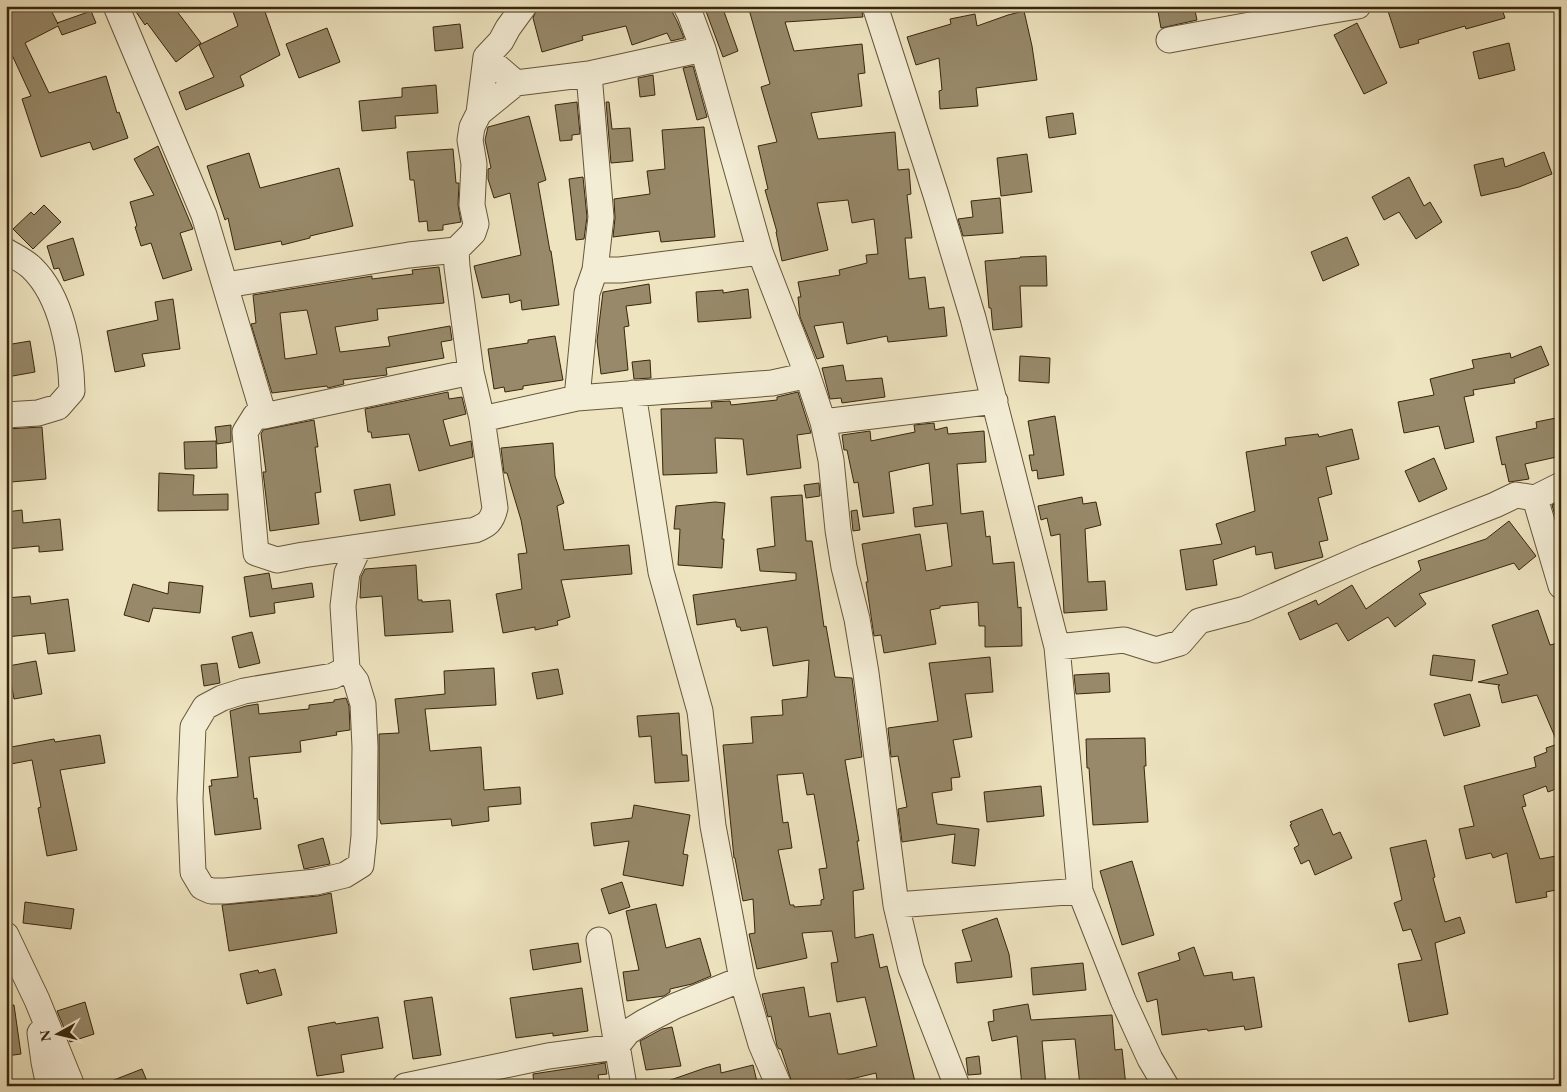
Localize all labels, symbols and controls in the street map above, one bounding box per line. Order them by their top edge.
north arrow [32,1010,82,1060]
text: N [35,1028,55,1043]

